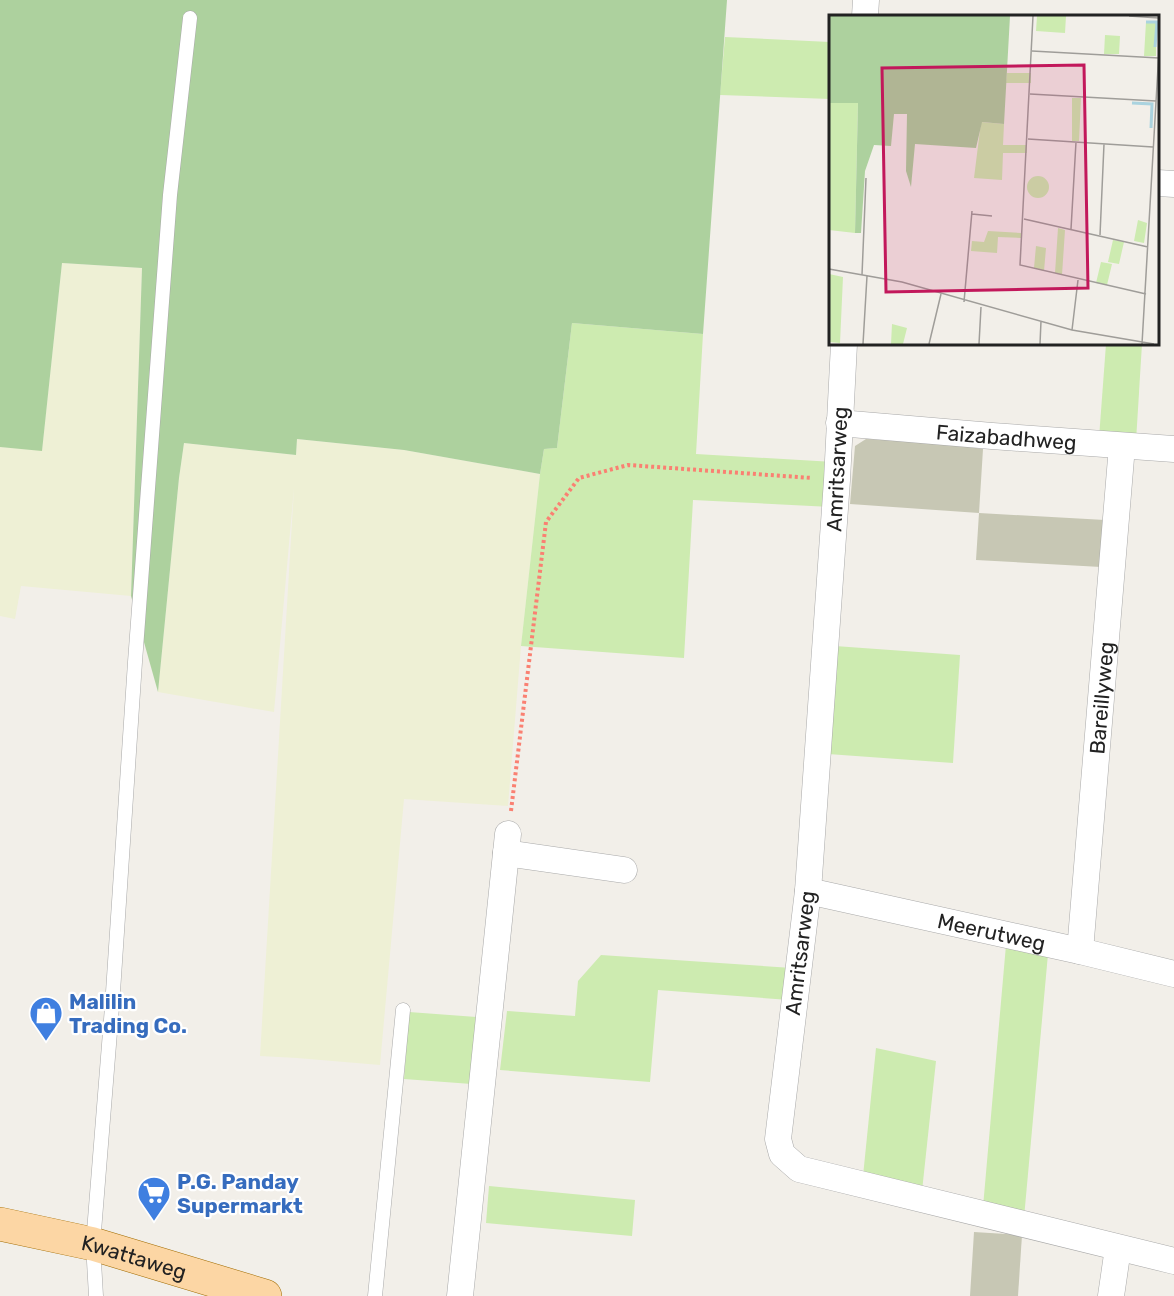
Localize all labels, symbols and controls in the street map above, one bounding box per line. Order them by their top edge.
inset map [829,15,1159,345]
street label: Amritsarweg [821,406,853,532]
street label: Faizabadhweg [935,419,1078,455]
street label: Bareillyweg [1084,641,1118,755]
street label: Amritsarweg [780,889,820,1017]
street label: Meerutweg [935,907,1048,956]
place label: Malilin Trading Co. [69,989,187,1038]
shop icon: Malilin Trading Co. [28,995,64,1042]
place label: P.G. Panday Supermarkt [177,1169,303,1218]
supermarket icon: P.G. Panday Supermarkt [136,1175,172,1222]
street label: Kwattaweg [79,1229,190,1284]

